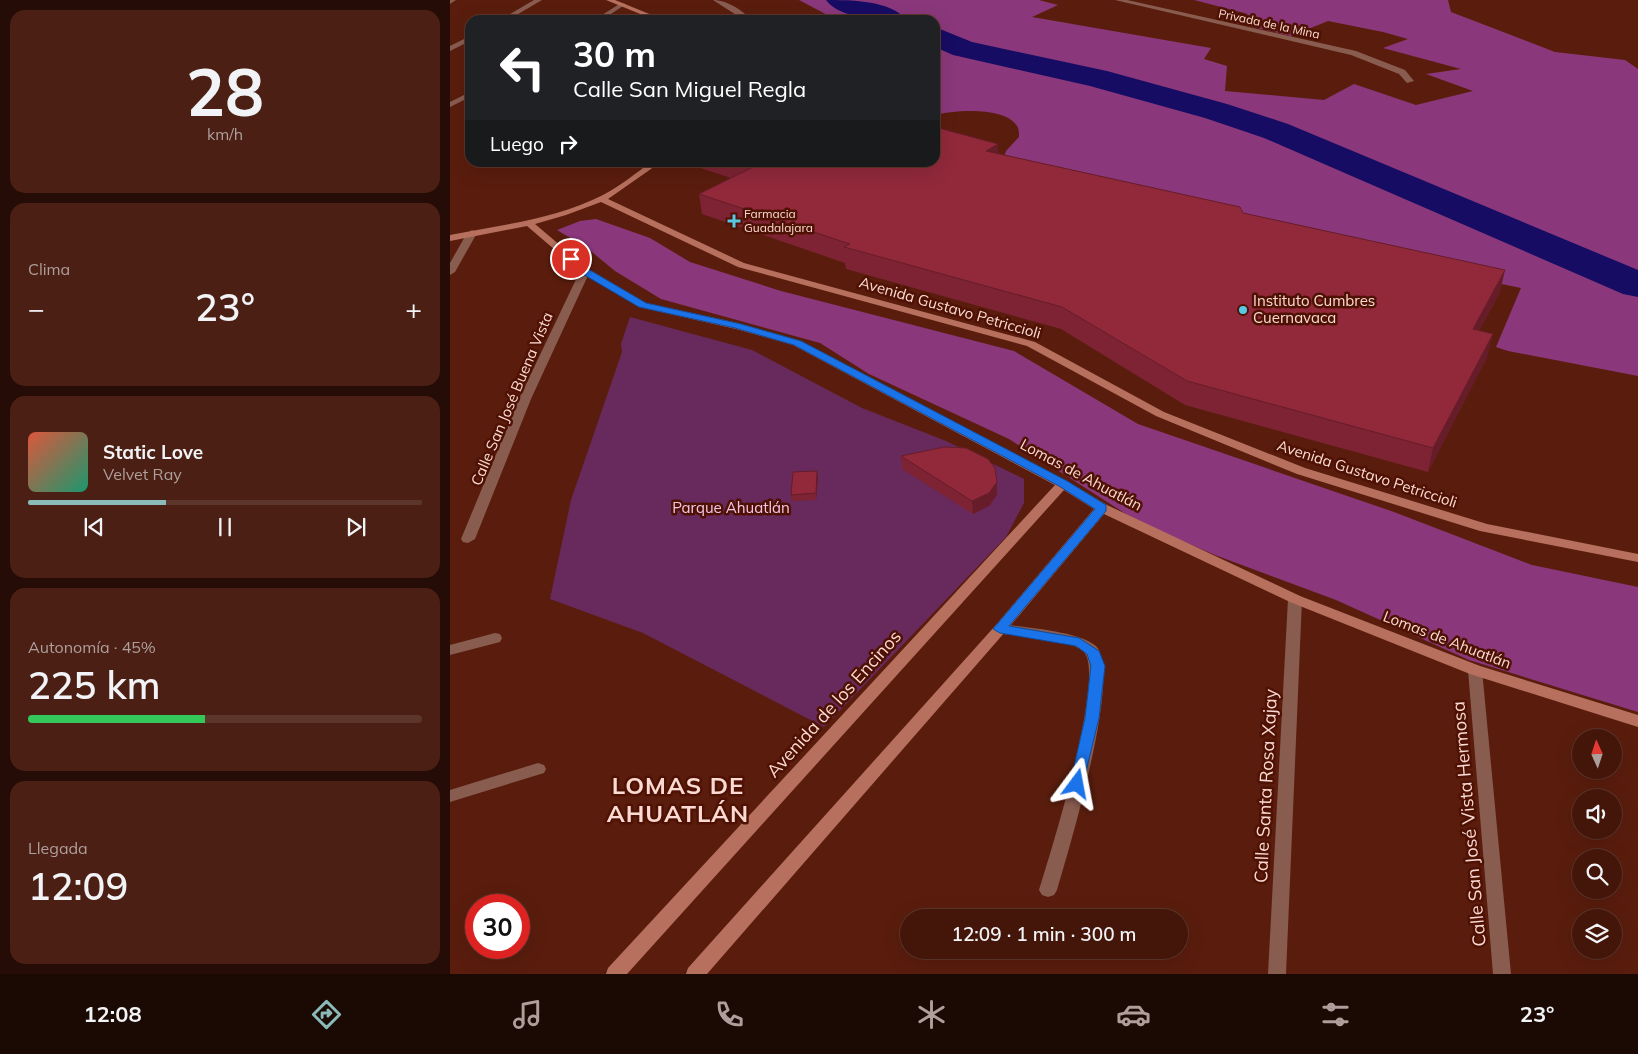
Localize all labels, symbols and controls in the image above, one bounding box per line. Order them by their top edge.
street label: Privada de la Mina [1217,5,1321,42]
text: 30 m [573,32,656,76]
icon: left [490,35,555,100]
text: 28 [186,51,264,132]
text: Calle San Miguel Regla [573,75,806,103]
text: km/h [207,124,243,144]
icon: right [554,130,582,158]
text: Luego [490,132,544,156]
place label: Farmacia Guadalajara [744,206,813,235]
marker: Farmacia Guadalajara [728,215,740,227]
pin [550,238,592,280]
icon: arrive [557,245,585,273]
text: Clima [28,259,70,279]
street label: Avenida Gustavo Petriccioli [857,272,1043,343]
text: 23° [195,283,255,331]
text: − [28,291,45,326]
text: + [405,291,422,326]
place label: Instituto Cumbres Cuernavaca [1253,291,1375,327]
marker: Instituto Cumbres Cuernavaca [1237,304,1249,316]
street label: Calle San José Buena Vista [466,309,557,488]
street label: Lomas de Ahuatlán [1017,434,1145,515]
street label: Avenida Gustavo Petriccioli [1275,435,1460,512]
text: Static Love [103,440,203,464]
text: Velvet Ray [103,464,182,484]
park label: Parque Ahuatlán [672,498,790,517]
icon: previous [80,513,108,541]
icon: pause [211,513,239,541]
icon: next [342,513,370,541]
street label: Lomas de Ahuatlán [1381,606,1514,673]
street label: Avenida de los Encinos [761,625,906,782]
text: Autonomía · 45% [28,637,156,657]
text: 225 km [28,661,161,709]
street label: Calle Santa Rosa Xajay [1249,688,1282,884]
street label: Calle San José Vista Hermosa [1446,700,1491,948]
north arrow [1572,729,1622,779]
map controls [1572,729,1622,959]
position arrow [1050,757,1102,809]
district label: LOMAS DE AHUATLÁN [607,770,749,828]
button: sound [1572,789,1622,839]
text: Llegada [28,838,88,858]
button: search [1572,849,1622,899]
text: 12:09 [28,862,128,910]
speed limit sign: 30 [465,894,530,959]
button: layers [1572,909,1622,959]
text: 12:09 · 1 min · 300 m [951,922,1137,946]
icon: directions [309,997,344,1032]
icon: music [510,997,545,1032]
icon: phone [712,997,747,1032]
icon: climate [914,997,949,1032]
icon: car [1116,997,1151,1032]
icon: filters [1318,997,1353,1032]
text: 12:08 [83,1000,142,1028]
text: 23° [1520,1000,1554,1028]

